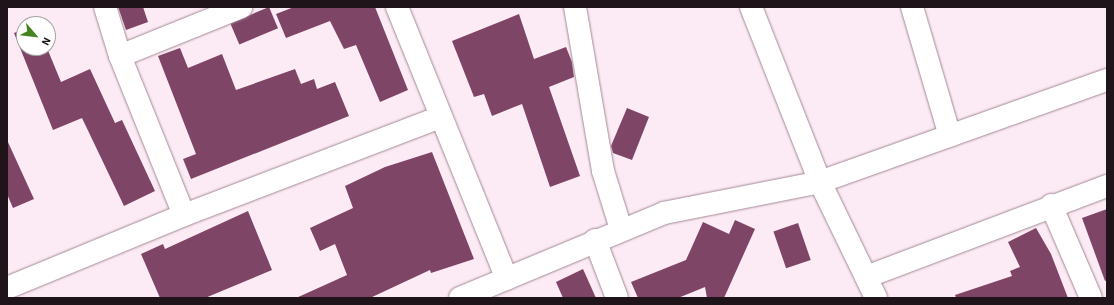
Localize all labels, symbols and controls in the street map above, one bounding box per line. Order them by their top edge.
north arrow [16,16,56,56]
text: N [38,35,54,48]

